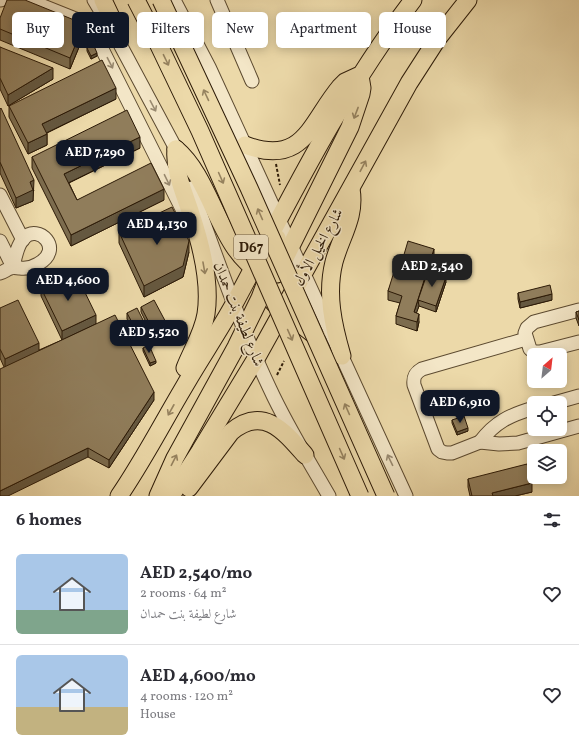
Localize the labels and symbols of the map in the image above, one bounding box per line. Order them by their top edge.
one-way arrow [163,53,170,65]
one-way arrow [106,57,114,69]
one-way arrow [202,90,209,102]
one-way arrow [150,100,157,112]
one-way arrow [351,107,359,119]
pin: AED 7,290 [49,140,141,174]
one-way arrow [359,160,367,172]
one-way arrow [217,171,225,183]
one-way arrow [164,173,172,185]
street label: شارع الخيل الأول [288,204,350,291]
one-way arrow [256,208,264,220]
pin: AED 4,130 [111,212,203,246]
road number: D67 [234,235,268,259]
pin: AED 2,540 [386,254,478,288]
street label: شارع لطيفة بنت حمدان [206,259,268,370]
one-way arrow [200,261,208,274]
pin: AED 4,600 [22,268,114,302]
pin: AED 5,520 [103,320,195,354]
one-way arrow [287,329,294,341]
north arrow [527,348,567,388]
pin: AED 6,910 [414,390,506,424]
one-way arrow [167,404,174,416]
one-way arrow [343,404,350,416]
one-way arrow [339,448,346,460]
one-way arrow [170,455,178,467]
one-way arrow [386,455,393,467]

